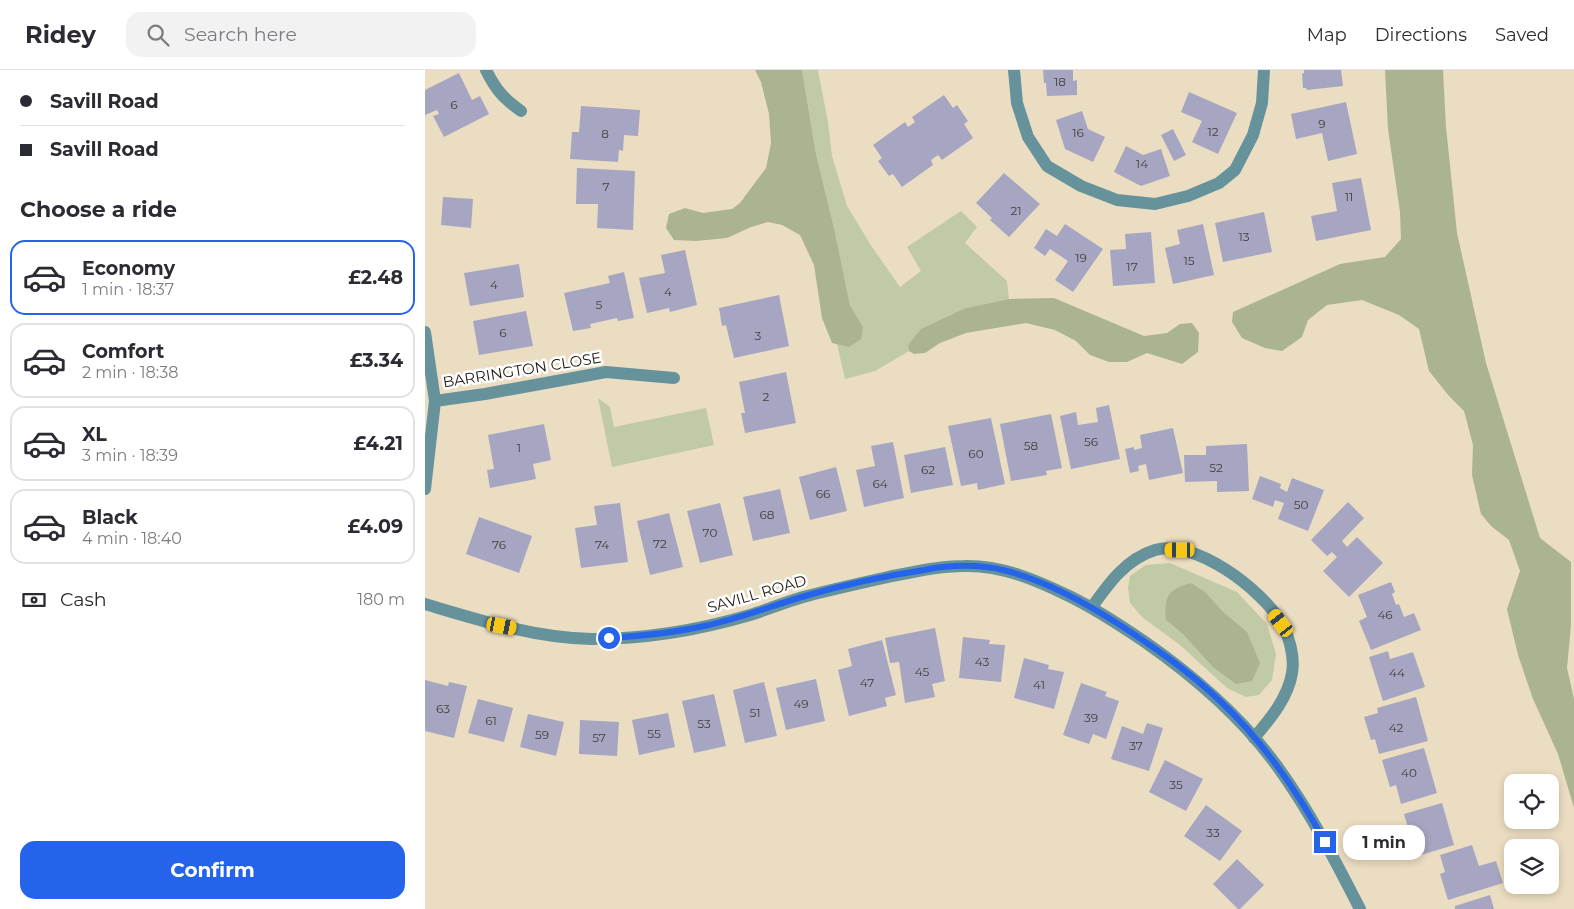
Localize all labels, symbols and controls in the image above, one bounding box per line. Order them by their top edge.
search box [126,12,476,57]
text: Ridey [25,20,96,49]
icon: search [144,21,172,49]
text: Search here [184,23,297,46]
text: Map [1307,24,1347,46]
text: Directions [1375,24,1467,46]
text: Saved [1495,24,1549,46]
house number: 18 [1054,74,1066,89]
text: Savill Road [50,90,159,113]
house number: 6 [450,97,458,112]
house number: 9 [1318,116,1326,131]
house number: 12 [1207,124,1219,139]
house number: 16 [1072,125,1084,140]
house number: 8 [601,126,609,141]
text: Savill Road [50,138,159,161]
house number: 14 [1136,156,1148,171]
house number: 7 [602,179,610,194]
house number: 11 [1345,189,1353,204]
text: Choose a ride [20,196,177,223]
house number: 21 [1010,203,1022,218]
house number: 13 [1238,229,1250,244]
house number: 19 [1075,250,1087,265]
house number: 15 [1183,253,1195,268]
icon: car [22,255,67,300]
text: Economy [82,257,175,280]
house number: 17 [1126,259,1138,274]
text: £2.48 [348,266,403,289]
house number: 4 [490,277,498,292]
text: 1 min · 18:37 [82,280,174,299]
house number: 4 [664,284,672,299]
house number: 5 [596,297,603,312]
house number: 6 [499,325,507,340]
house number: 3 [755,328,762,343]
icon: car [22,338,67,383]
text: Comfort [82,340,164,363]
street label: BARRINGTON CLOSE [441,348,603,391]
text: £3.34 [350,349,403,372]
text: 2 min · 18:38 [82,363,178,382]
house number: 2 [763,389,770,404]
icon: car [22,421,67,466]
text: XL [82,423,107,446]
text: £4.21 [353,432,403,455]
house number: 56 [1084,434,1098,449]
house number: 58 [1024,438,1039,453]
house number: 1 [517,440,521,455]
text: 3 min · 18:39 [82,446,178,465]
house number: 60 [968,446,984,461]
house number: 52 [1209,460,1223,475]
house number: 62 [921,462,935,477]
house number: 64 [872,476,888,491]
house number: 66 [816,486,830,501]
house number: 50 [1294,497,1308,512]
icon: car [22,504,67,549]
text: Black [82,506,138,529]
house number: 68 [760,507,775,522]
text: £4.09 [348,515,403,538]
house number: 70 [703,525,717,540]
text: 4 min · 18:40 [82,529,182,548]
house number: 72 [653,536,667,551]
house number: 76 [492,537,506,552]
house number: 74 [595,537,609,552]
car [1165,543,1195,558]
street label: SAVILL ROAD [705,570,809,617]
icon: cash [20,586,48,614]
text: Cash [60,588,107,611]
text: 180 m [357,590,405,609]
car [1265,607,1296,639]
house number: 46 [1377,607,1393,622]
car [485,616,518,636]
route start [598,627,620,649]
house number: 43 [975,654,989,669]
house number: 45 [915,664,930,679]
house number: 44 [1389,665,1405,680]
house number: 47 [860,675,874,690]
house number: 41 [1033,677,1045,692]
house number: 49 [793,696,809,711]
house number: 63 [436,701,450,716]
house number: 51 [749,705,761,720]
house number: 39 [1084,710,1098,725]
house number: 61 [485,713,497,728]
house number: 53 [697,716,711,731]
house number: 42 [1389,720,1404,735]
house number: 55 [647,726,661,741]
house number: 59 [535,727,549,742]
house number: 57 [592,730,606,745]
house number: 37 [1129,738,1143,753]
house number: 40 [1401,765,1417,780]
map controls [1504,774,1559,894]
button: locate [1504,774,1559,829]
house number: 35 [1169,777,1183,792]
callout: 1 min [1343,824,1425,860]
house number: 33 [1206,825,1220,840]
route end [1314,831,1336,853]
text: 1 min [1362,833,1406,852]
button: layers [1504,839,1559,894]
button: Confirm [20,841,405,899]

